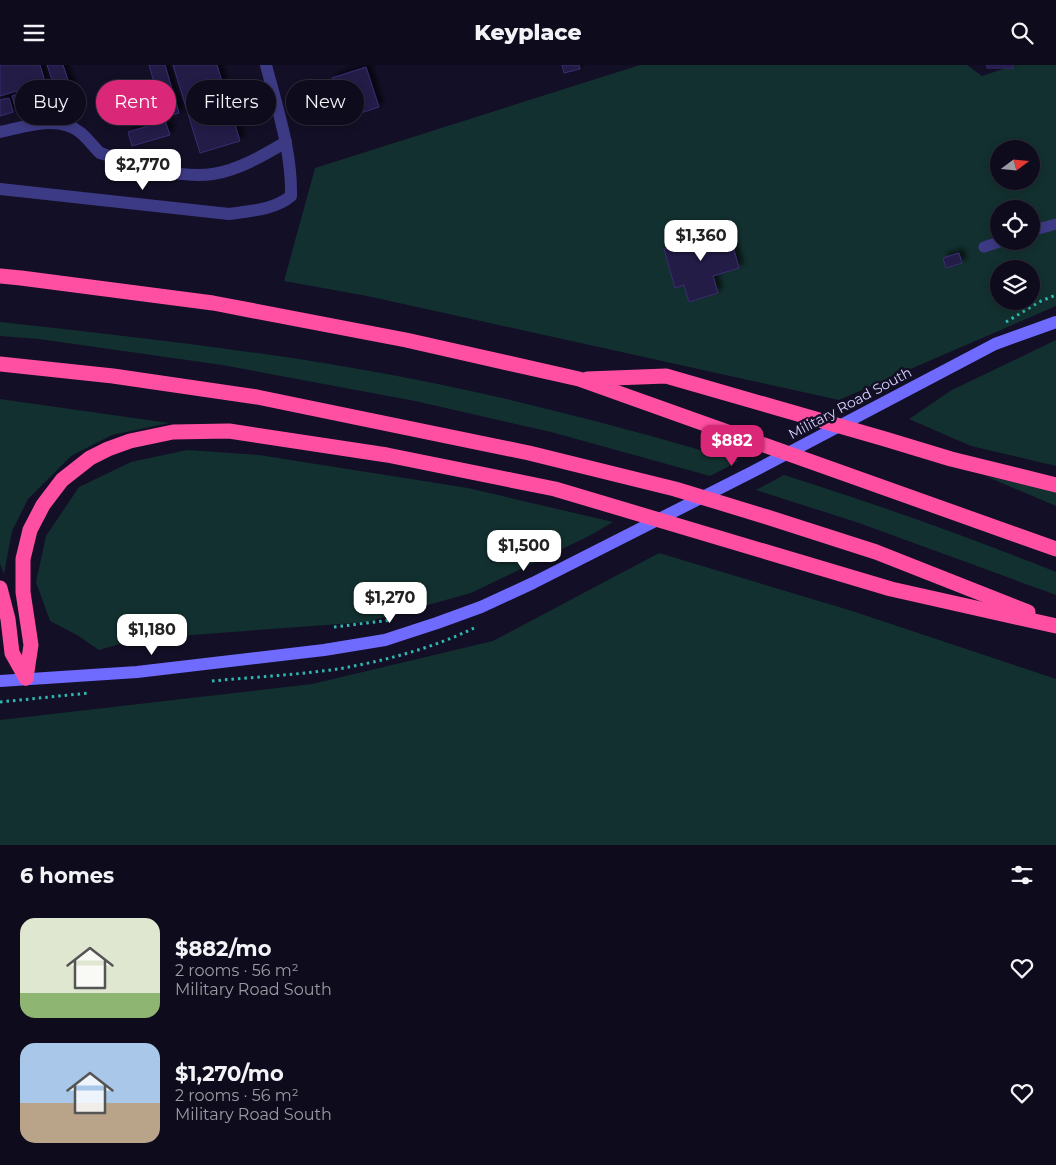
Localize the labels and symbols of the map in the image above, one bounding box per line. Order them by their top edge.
north arrow [990,140,1040,190]
pin: $2,770 [102,149,184,191]
pin: $1,360 [660,219,742,262]
street label: Military Road South [785,363,915,443]
pin: $882 [702,425,762,467]
pin: $1,500 [483,529,565,572]
pin: $1,270 [349,581,431,624]
pin: $1,180 [111,613,193,656]

